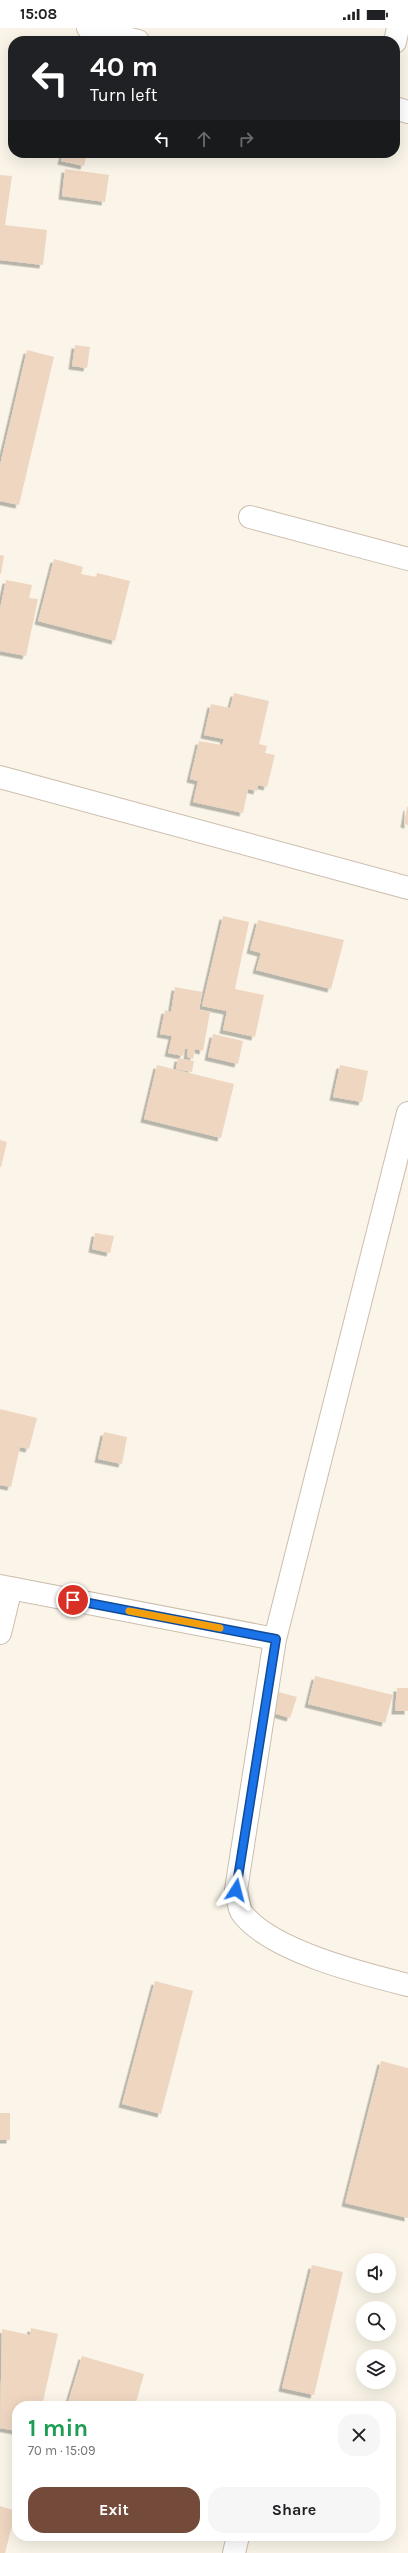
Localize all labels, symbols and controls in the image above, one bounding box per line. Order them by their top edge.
text: 15:08 [20,5,57,23]
text: 40 m [90,50,158,83]
icon: left [24,52,76,104]
text: Turn left [90,84,158,106]
icon: left [151,128,173,150]
icon: ahead [193,128,215,150]
icon: right [235,128,257,150]
pin [56,1583,90,1617]
icon: arrive [62,1589,84,1611]
position arrow [215,1869,257,1911]
map controls [356,2253,396,2389]
button: sound [356,2253,396,2293]
button: search [356,2301,396,2341]
button: layers [356,2349,396,2389]
text: 1 min [28,2414,88,2442]
button: close [338,2414,380,2456]
text: 70 m · 15:09 [28,2443,95,2458]
button: Exit [28,2487,200,2533]
button: Share [208,2487,380,2533]

